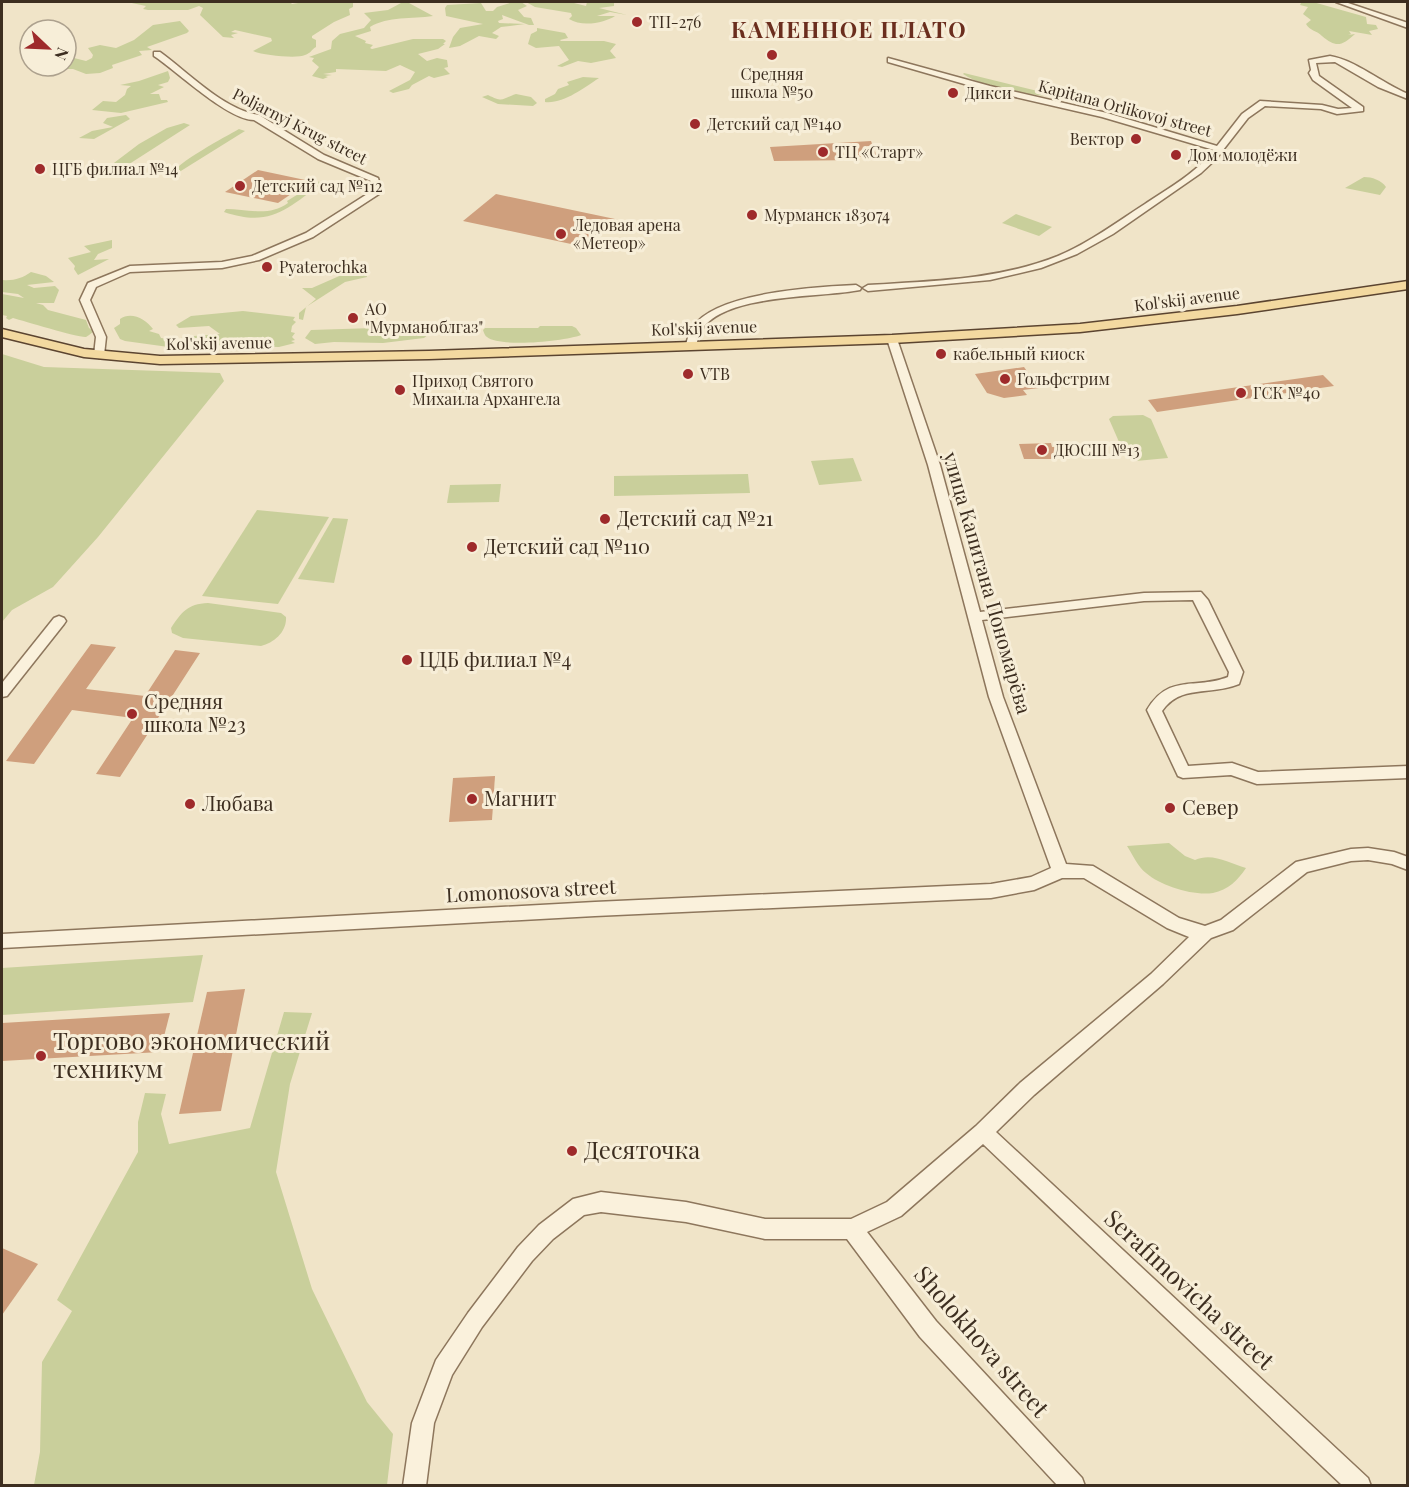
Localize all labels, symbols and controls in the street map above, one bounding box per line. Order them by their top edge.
place label: ТП-276 [649,11,701,32]
district label: КАМЕННОЕ ПЛАТО [731,14,967,44]
marker: ТП-276 [630,15,644,29]
north arrow [18,18,78,78]
text: N [50,45,74,64]
marker: Средняя школа №50 [765,48,779,62]
place label: Средняя школа №50 [731,63,813,102]
street label: Kapitana Orlikovoj street [1036,74,1214,141]
place label: Дикси [965,82,1012,103]
street label: Poljarnyj Krug street [229,83,371,169]
marker: Дикси [946,86,960,100]
place label: Детский сад №140 [707,113,842,134]
marker: Детский сад №140 [688,117,702,131]
place label: Вектор [1070,128,1124,149]
marker: Вектор [1129,132,1143,146]
place label: ТЦ «Старт» [835,141,923,162]
place label: Дом молодёжи [1188,144,1298,165]
marker: ТЦ «Старт» [816,145,830,159]
marker: Дом молодёжи [1169,148,1183,162]
place label: ЦГБ филиал №14 [52,158,178,179]
marker: ЦГБ филиал №14 [33,162,47,176]
place label: Детский сад №112 [252,175,383,196]
marker: Детский сад №112 [233,179,247,193]
place label: Мурманск 183074 [764,204,890,225]
marker: Мурманск 183074 [745,208,759,222]
place label: Ледовая арена «Метеор» [572,214,681,253]
marker: Ледовая арена «Метеор» [554,227,568,241]
place label: Pyaterochka [279,256,367,277]
marker: Pyaterochka [260,260,274,274]
street label: Kol'skij avenue [1133,282,1241,315]
place label: AO "Мурманоблгаз" [364,298,483,337]
marker: AO "Мурманоблгаз" [346,311,360,325]
street label: Kol'skij avenue [651,315,757,340]
street label: Kol'skij avenue [166,331,272,354]
place label: кабельный киоск [953,343,1085,364]
marker: кабельный киоск [934,347,948,361]
place label: VTB [699,363,730,384]
marker: VTB [681,367,695,381]
place label: Гольфстрим [1017,368,1110,389]
place label: Приход Святого Михаила Архангела [412,370,560,409]
marker: Гольфстрим [998,372,1012,386]
place label: ГСК №40 [1253,382,1320,403]
marker: Приход Святого Михаила Архангела [393,383,407,397]
marker: ГСК №40 [1234,386,1248,400]
place label: ДЮСШ №13 [1054,439,1140,460]
marker: ДЮСШ №13 [1035,443,1049,457]
street label: улица Капитана Пономарёва [938,448,1039,717]
place label: Детский сад №21 [617,504,773,531]
marker: Детский сад №21 [598,512,612,526]
place label: Детский сад №110 [484,532,650,559]
marker: Детский сад №110 [465,540,479,554]
place label: ЦДБ филиал №4 [419,645,572,672]
marker: ЦДБ филиал №4 [400,653,414,667]
place label: Средняя школа №23 [144,687,246,737]
marker: Средняя школа №23 [125,707,139,721]
place label: Магнит [484,784,556,811]
place label: Любава [201,789,274,816]
marker: Магнит [465,792,479,806]
place label: Север [1182,793,1239,820]
marker: Любава [183,797,197,811]
marker: Север [1163,801,1177,815]
street label: Lomonosova street [445,872,618,907]
place label: Торгово экономический техникум [53,1024,330,1084]
marker: Торгово экономический техникум [34,1049,48,1063]
place label: Десяточка [584,1133,700,1165]
marker: Десяточка [565,1144,579,1158]
street label: Serafimovicha street [1099,1201,1283,1376]
street label: Sholokhova street [908,1258,1057,1423]

